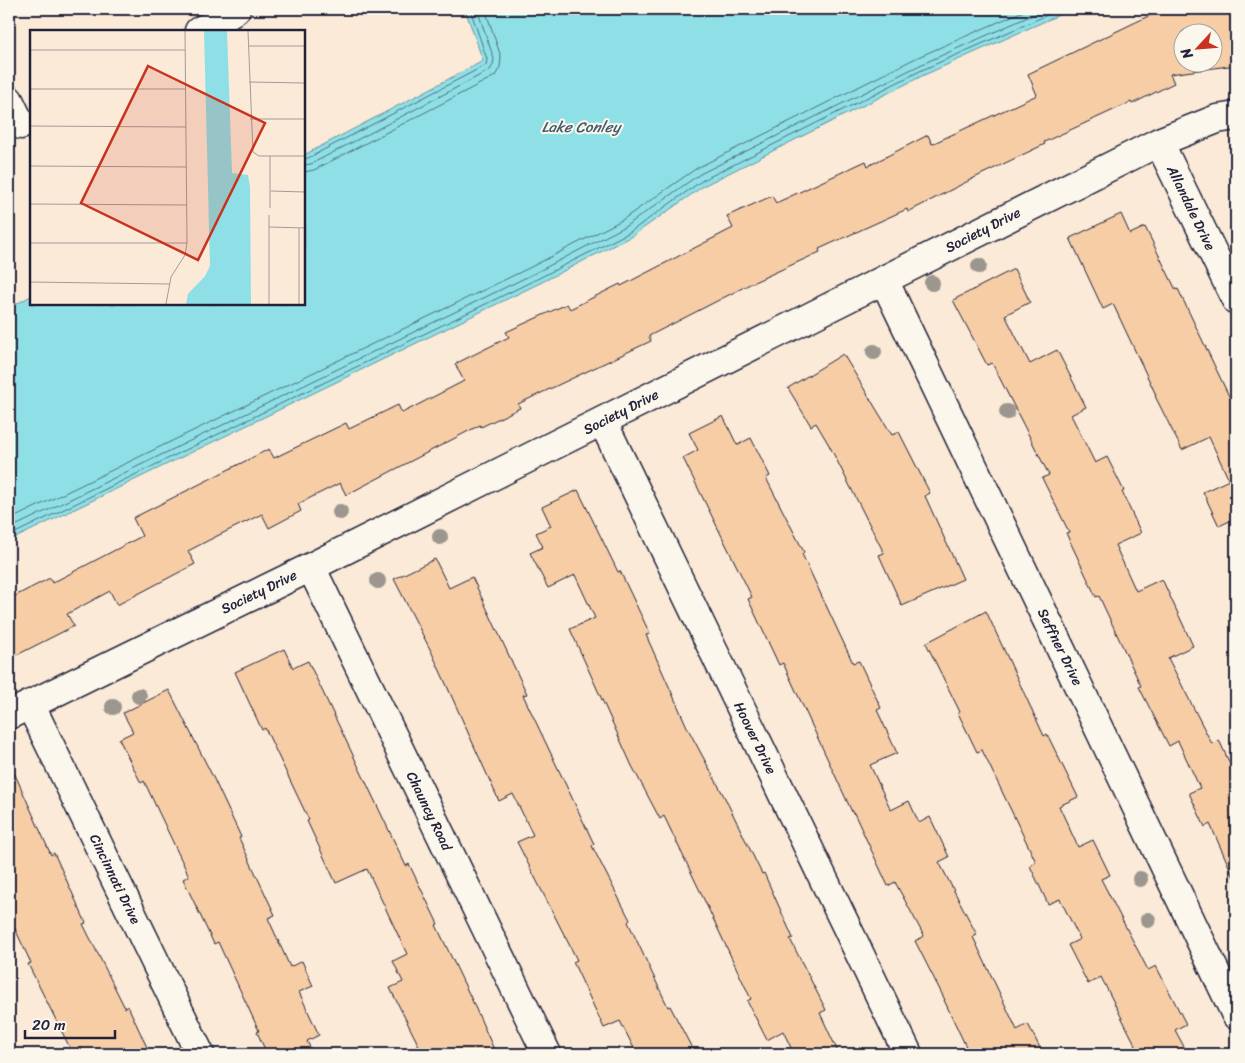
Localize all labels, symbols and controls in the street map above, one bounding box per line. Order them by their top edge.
north arrow [1172,22,1222,72]
inset map [30,30,305,305]
text: N [1173,43,1201,64]
water label: Lake Conley [542,114,623,140]
street label: Allandale Drive [1159,160,1222,255]
street label: Society Drive [941,200,1025,260]
street label: Society Drive [579,382,663,442]
street label: Society Drive [217,563,301,621]
street label: Seffner Drive [1030,604,1090,690]
street label: Hoover Drive [727,697,783,779]
street label: Chauncy Road [399,767,460,857]
street label: Cincinnati Drive [82,829,148,929]
scale bar [25,1008,115,1040]
text: 20 m [32,1012,66,1038]

